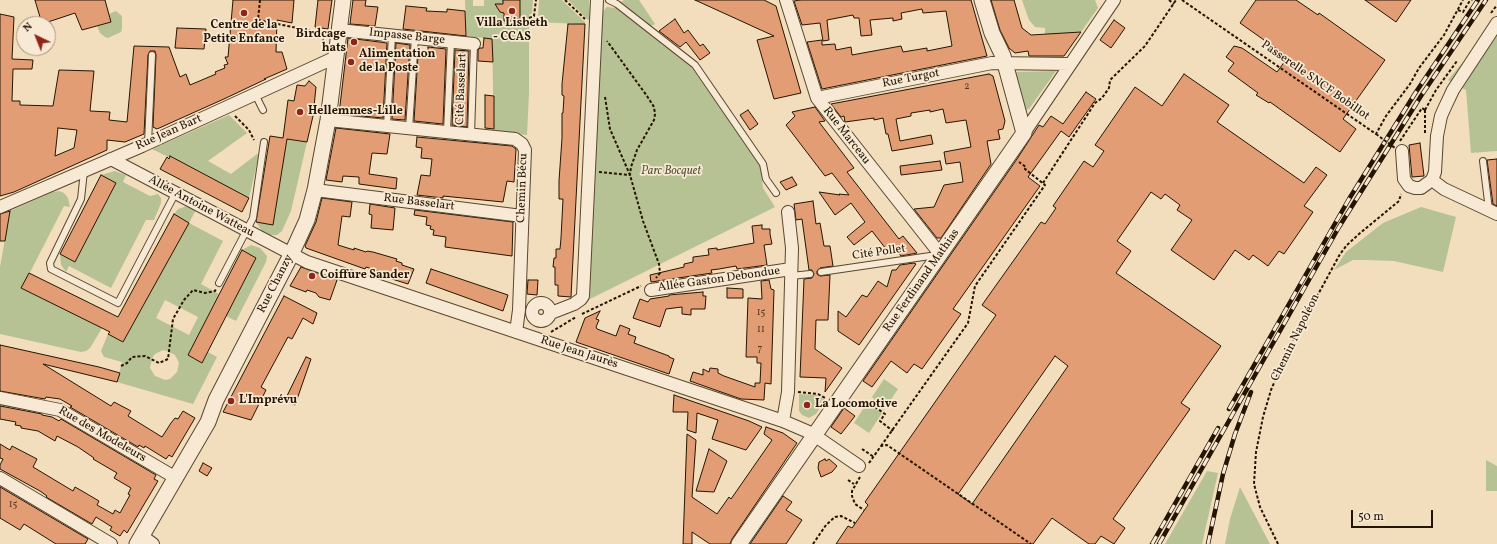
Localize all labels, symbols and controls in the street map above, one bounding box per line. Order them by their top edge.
marker: Villa Lisbeth - CCAS [507,6,517,16]
marker: Centre de la Petite Enfance [239,8,249,18]
north arrow [16,16,56,56]
place label: Villa Lisbeth - CCAS [476,17,548,45]
text: N [20,19,36,36]
place label: Centre de la Petite Enfance [203,19,285,47]
street label: Impasse Barge [368,26,446,48]
place label: Birdcage hats [296,28,346,56]
marker: Birdcage hats [349,37,359,47]
street label: Passerelle SNCF Bobillot [1258,38,1372,124]
place label: Alimentation de la Poste [359,48,435,76]
street label: Cité Basselart [454,53,470,125]
marker: Alimentation de la Poste [346,57,356,67]
street label: Rue Turgot [881,66,941,92]
house number: 2 [964,81,970,93]
street label: Rue Marceau [819,104,873,168]
place label: Hellemmes-Lille [308,105,403,119]
marker: Hellemmes-Lille [295,107,305,117]
street label: Rue Jean Bart [134,112,204,154]
street label: Chemin Bécu [515,153,531,223]
park label: Parc Bocquet [641,165,701,179]
street label: Allée Antoine Watteau [146,173,256,241]
street label: Rue Basselart [383,192,455,214]
street label: Rue Ferdinand Mathias [881,227,963,335]
street label: Cité Pollet [851,242,907,264]
street label: Rue Chanzy [255,252,297,316]
street label: Allée Gaston Debondue [657,264,781,296]
place label: Coiffure Sander [320,269,409,283]
marker: Coiffure Sander [307,271,317,281]
street label: Chemin Napoléon [1269,292,1323,384]
house number: 15 [757,307,765,319]
house number: 11 [757,324,765,336]
street label: Rue Jean Jaurès [538,334,620,372]
house number: 7 [758,343,762,355]
place label: L'Imprévu [239,394,297,408]
marker: L'Imprévu [226,396,236,406]
place label: La Locomotive [815,398,897,412]
marker: La Locomotive [802,400,812,410]
street label: Rue des Modeleurs [56,404,148,466]
house number: 15 [9,499,17,511]
scale bar [1353,502,1435,528]
text: 50 m [1358,509,1384,525]

